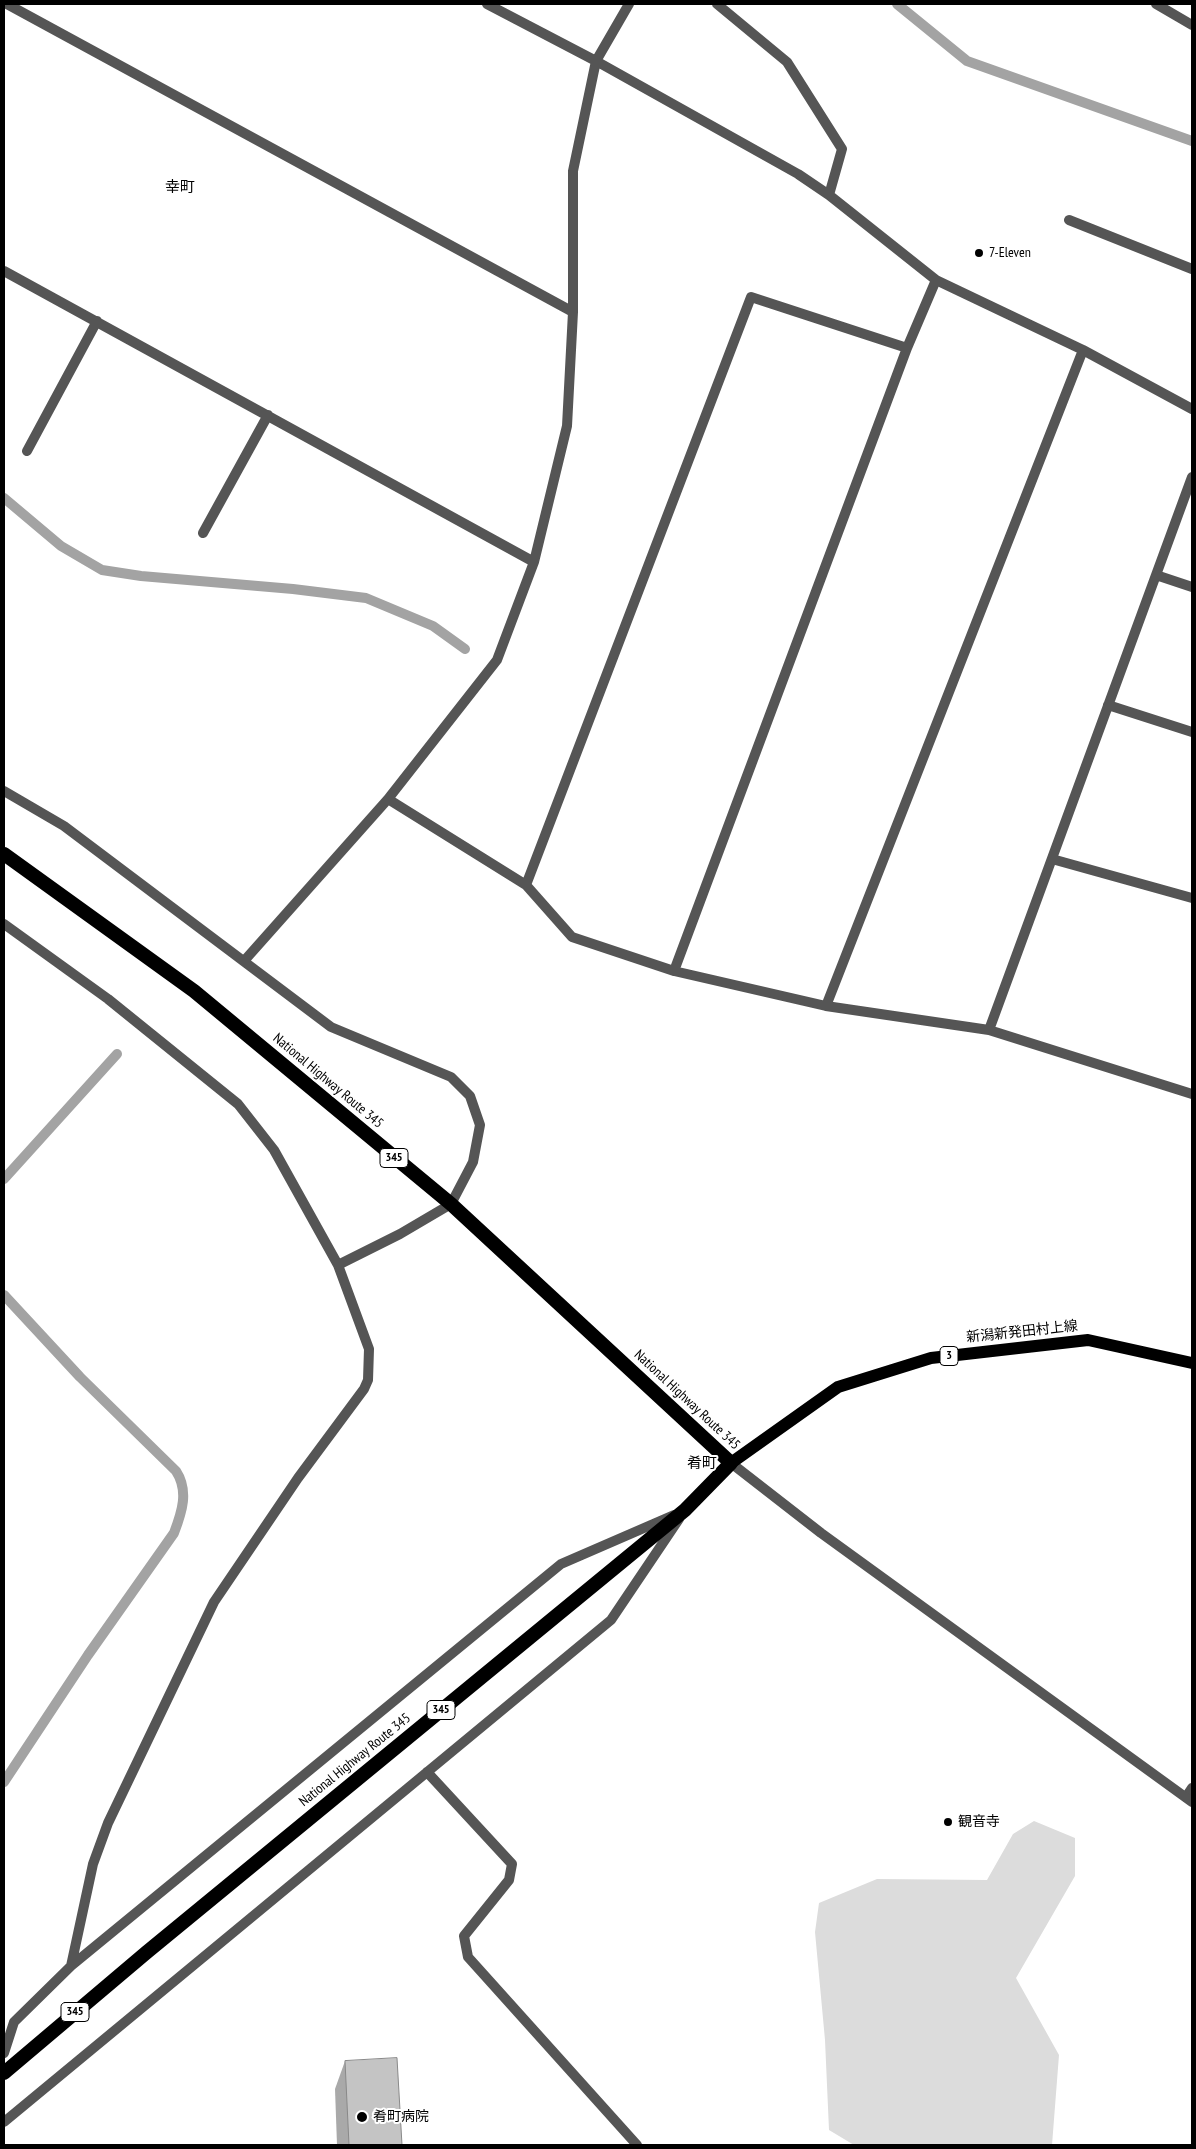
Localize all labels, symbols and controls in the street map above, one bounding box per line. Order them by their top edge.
district label: 幸町 [165,179,195,197]
place label: 7-Eleven [989,245,1031,261]
marker: 7-Eleven [973,247,985,259]
street label: National Highway Route 345 [270,1030,386,1132]
road number: 345 [380,1148,408,1168]
street label: 新潟新発田村上線 [965,1318,1079,1346]
road number: 3 [940,1346,958,1365]
street label: National Highway Route 345 [631,1347,743,1453]
district label: 肴町 [687,1455,717,1473]
road number: 345 [427,1700,455,1720]
street label: National Highway Route 345 [296,1710,414,1810]
place label: 観音寺 [958,1814,1000,1830]
marker: 観音寺 [942,1816,954,1828]
road number: 345 [61,2002,89,2021]
place label: 肴町病院 [373,2109,429,2125]
marker: 肴町病院 [355,2110,369,2124]

